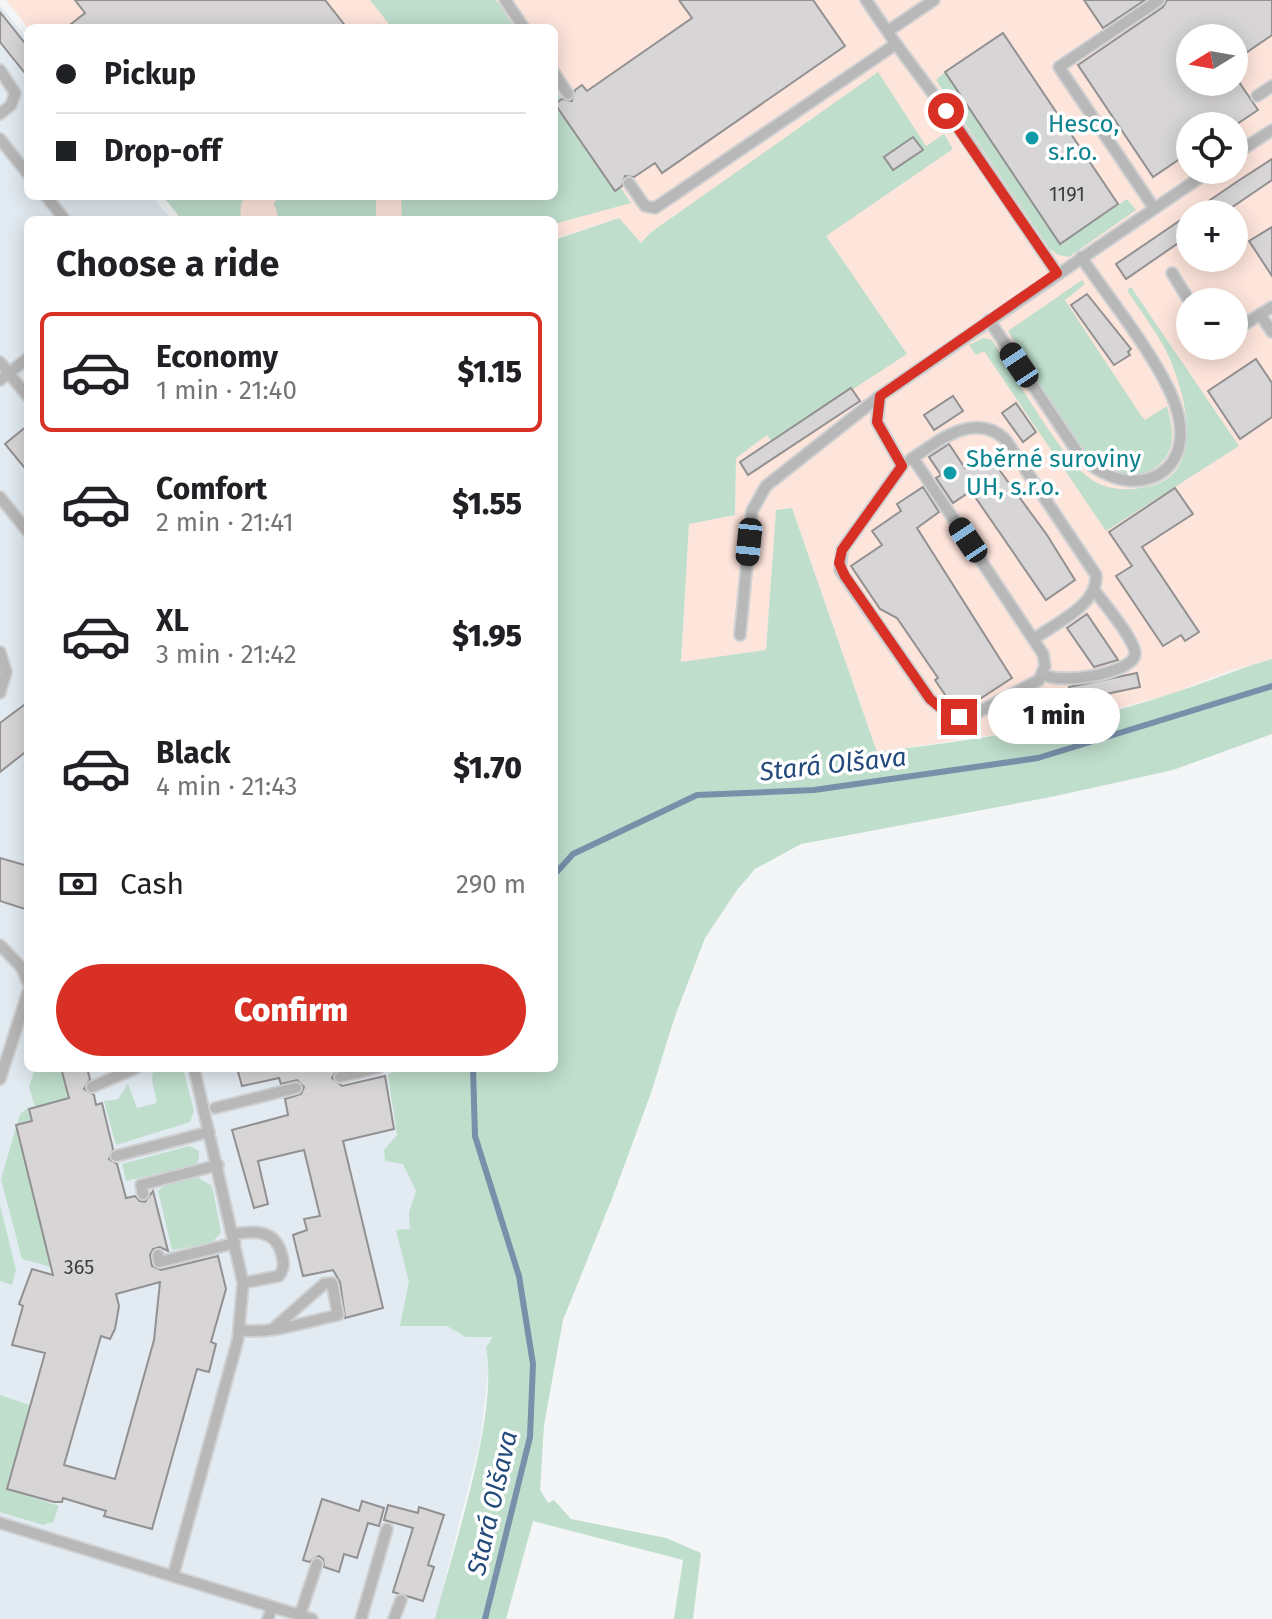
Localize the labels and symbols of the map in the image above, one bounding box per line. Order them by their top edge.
north arrow [1176,24,1248,96]
route start [928,93,964,129]
place label: Hesco, s.r.o. [1048,110,1119,166]
marker: Hesco, s.r.o. [1023,129,1041,147]
house number: 1191 [1049,182,1085,206]
car [996,338,1042,392]
place label: Sběrné suroviny UH, s.r.o. [966,445,1141,501]
marker: Sběrné suroviny UH, s.r.o. [941,464,959,482]
car [945,513,991,567]
car [735,517,763,567]
callout: 1 min [987,689,1119,745]
route end [941,699,977,735]
water label: Stará Olšava [757,741,908,788]
house number: 365 [64,1255,94,1279]
water label: Stará Olšava [461,1428,524,1579]

